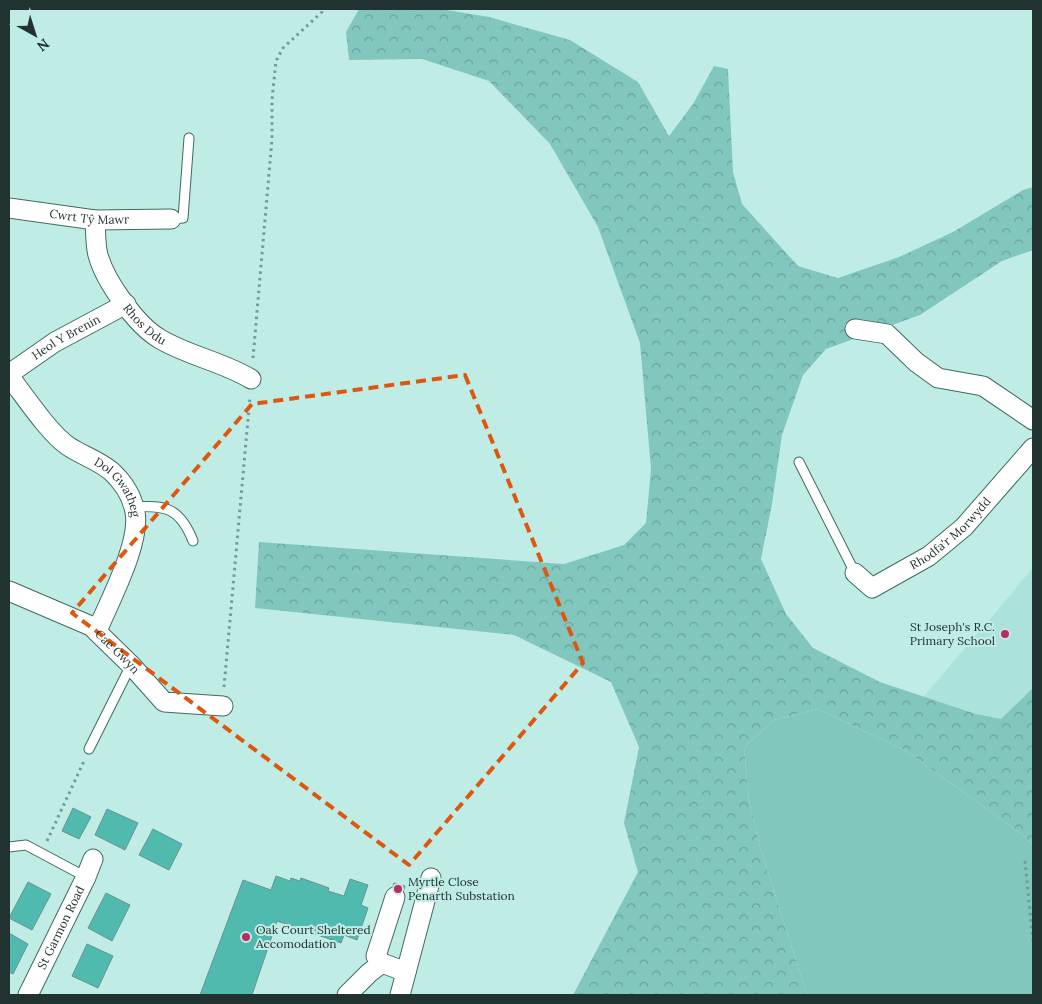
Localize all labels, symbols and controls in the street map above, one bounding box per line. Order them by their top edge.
north arrow [10,10,60,60]
text: N [33,35,53,56]
street label: Cwrt Tŷ Mawr [49,206,130,227]
street label: Rhos Ddu [120,301,169,348]
street label: Heol Y Brenin [29,311,103,363]
street label: Dol Gwatheg [92,454,144,518]
street label: Rhodfa'r Morwydd [907,494,994,572]
place label: St Joseph's R.C. Primary School [910,619,995,648]
street label: Cae Gwyn [92,626,143,677]
marker: St Joseph's R.C. Primary School [999,628,1011,640]
place label: Myrtle Close Penarth Substation [408,874,515,903]
street label: St Garmon Road [34,883,87,972]
marker: Myrtle Close Penarth Substation [392,883,404,895]
place label: Oak Court Sheltered Accomodation [255,922,371,951]
marker: Oak Court Sheltered Accomodation [240,931,252,943]

